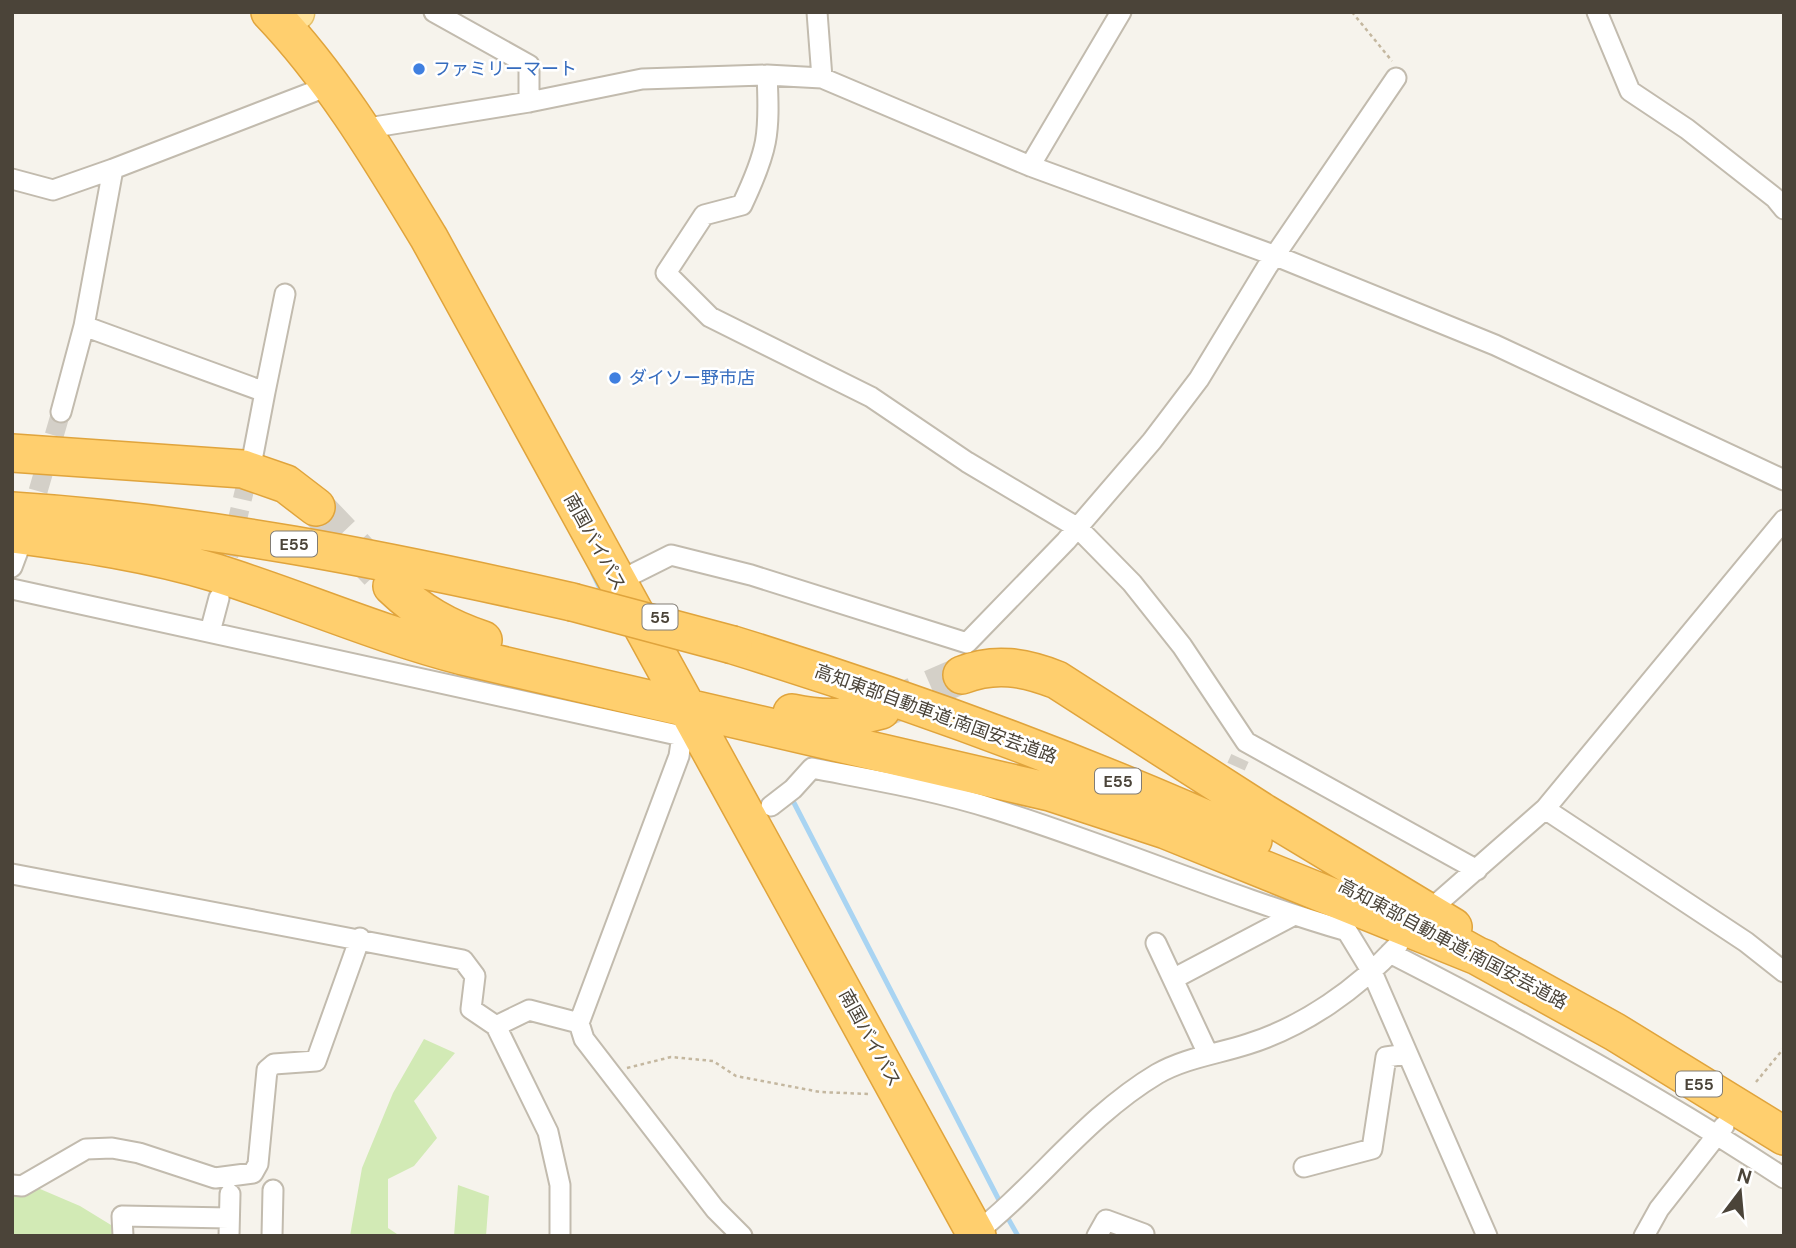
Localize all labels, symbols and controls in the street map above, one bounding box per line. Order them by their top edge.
place label: ファミリーマート [433,57,577,81]
marker: ファミリーマート [411,61,427,77]
place label: ダイソー野市店 [629,366,755,390]
marker: ダイソー野市店 [607,370,623,386]
street label: 南国バイパス [558,489,632,595]
road number: E55 [271,531,317,556]
road number: 55 [642,604,678,630]
street label: 高知東部自動車道;南国安芸道路 [812,659,1060,769]
road number: E55 [1095,768,1141,794]
street label: 高知東部自動車道;南国安芸道路 [1334,873,1572,1015]
street label: 南国バイパス [833,985,907,1091]
road number: E55 [1676,1072,1722,1096]
north arrow [1705,1157,1775,1227]
text: N [1734,1162,1755,1190]

